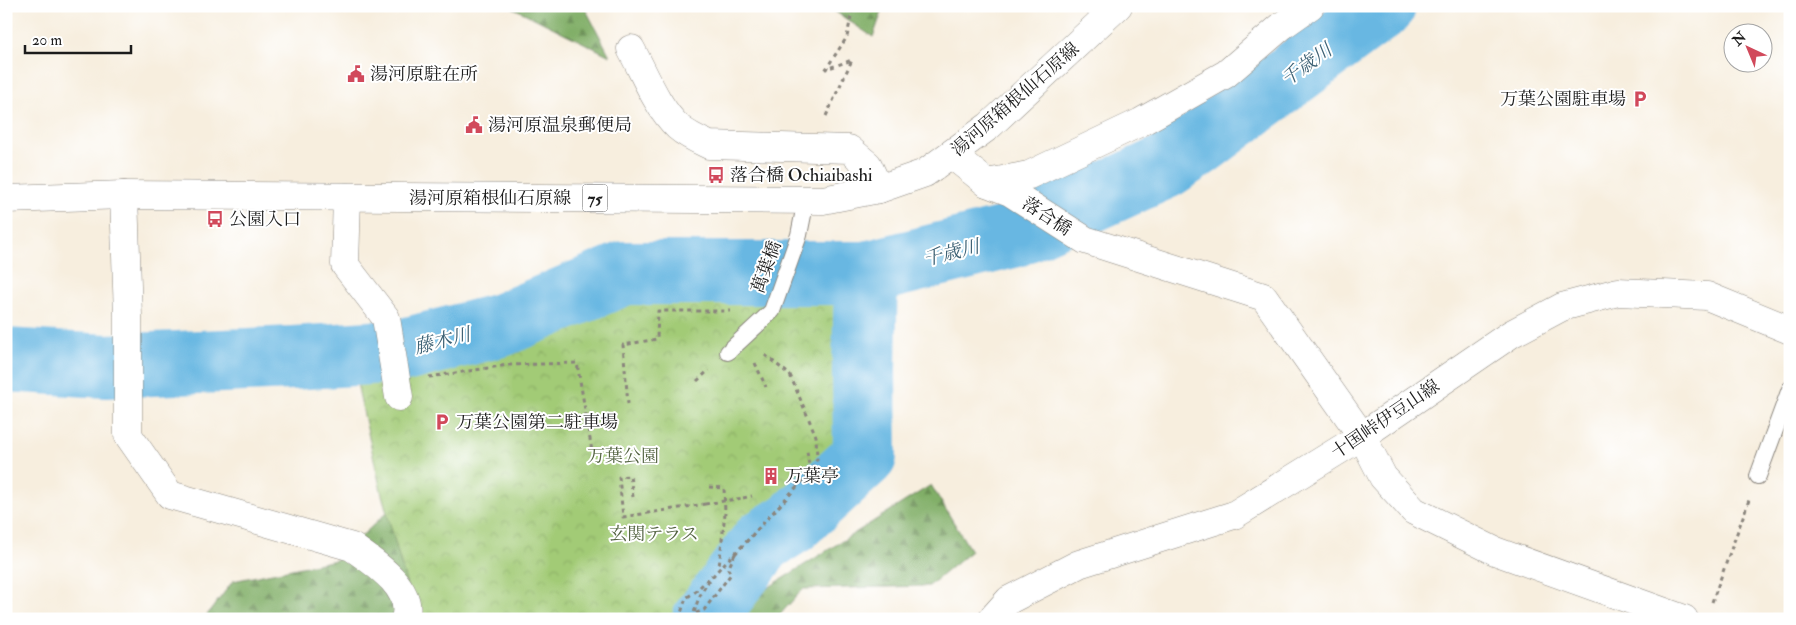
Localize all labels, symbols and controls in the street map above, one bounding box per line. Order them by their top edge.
scale bar [25,22,131,54]
north arrow [1724,22,1774,72]
text: N [1728,28,1750,50]
text: 20 m [32,31,62,50]
water label: 千歳川 [1276,37,1338,91]
street label: 湯河原箱根仙石原線 [947,38,1084,161]
place label: 湯河原駐在所 [370,63,478,86]
public building icon: 湯河原駐在所 [346,64,366,84]
place label: 万葉公園駐車場 [1500,88,1626,111]
parking icon: 万葉公園駐車場 [1630,89,1650,109]
place label: 湯河原温泉郵便局 [488,114,632,137]
public building icon: 湯河原温泉郵便局 [464,115,484,135]
place label: 落合橋 Ochiaibashi [730,164,873,187]
bus stop icon: 落合橋 Ochiaibashi [706,165,726,185]
road number: 75 [582,184,608,212]
street label: 湯河原箱根仙石原線 [409,187,571,210]
street label: 落合橋 [1018,192,1076,241]
place label: 公園入口 [229,208,301,231]
bus stop icon: 公園入口 [205,209,225,229]
water label: 千歳川 [921,234,984,272]
street label: 萬葉橋 [746,238,787,296]
water label: 藤木川 [412,322,475,360]
street label: 十国峠伊豆山線 [1327,375,1444,464]
place label: 万葉公園第二駐車場 [456,411,618,434]
parking icon: 万葉公園第二駐車場 [432,412,452,432]
park label: 万葉公園 [587,445,659,468]
place label: 万葉亭 [785,465,839,488]
building icon: 万葉亭 [761,466,781,486]
park label: 玄関テラス [609,523,699,546]

